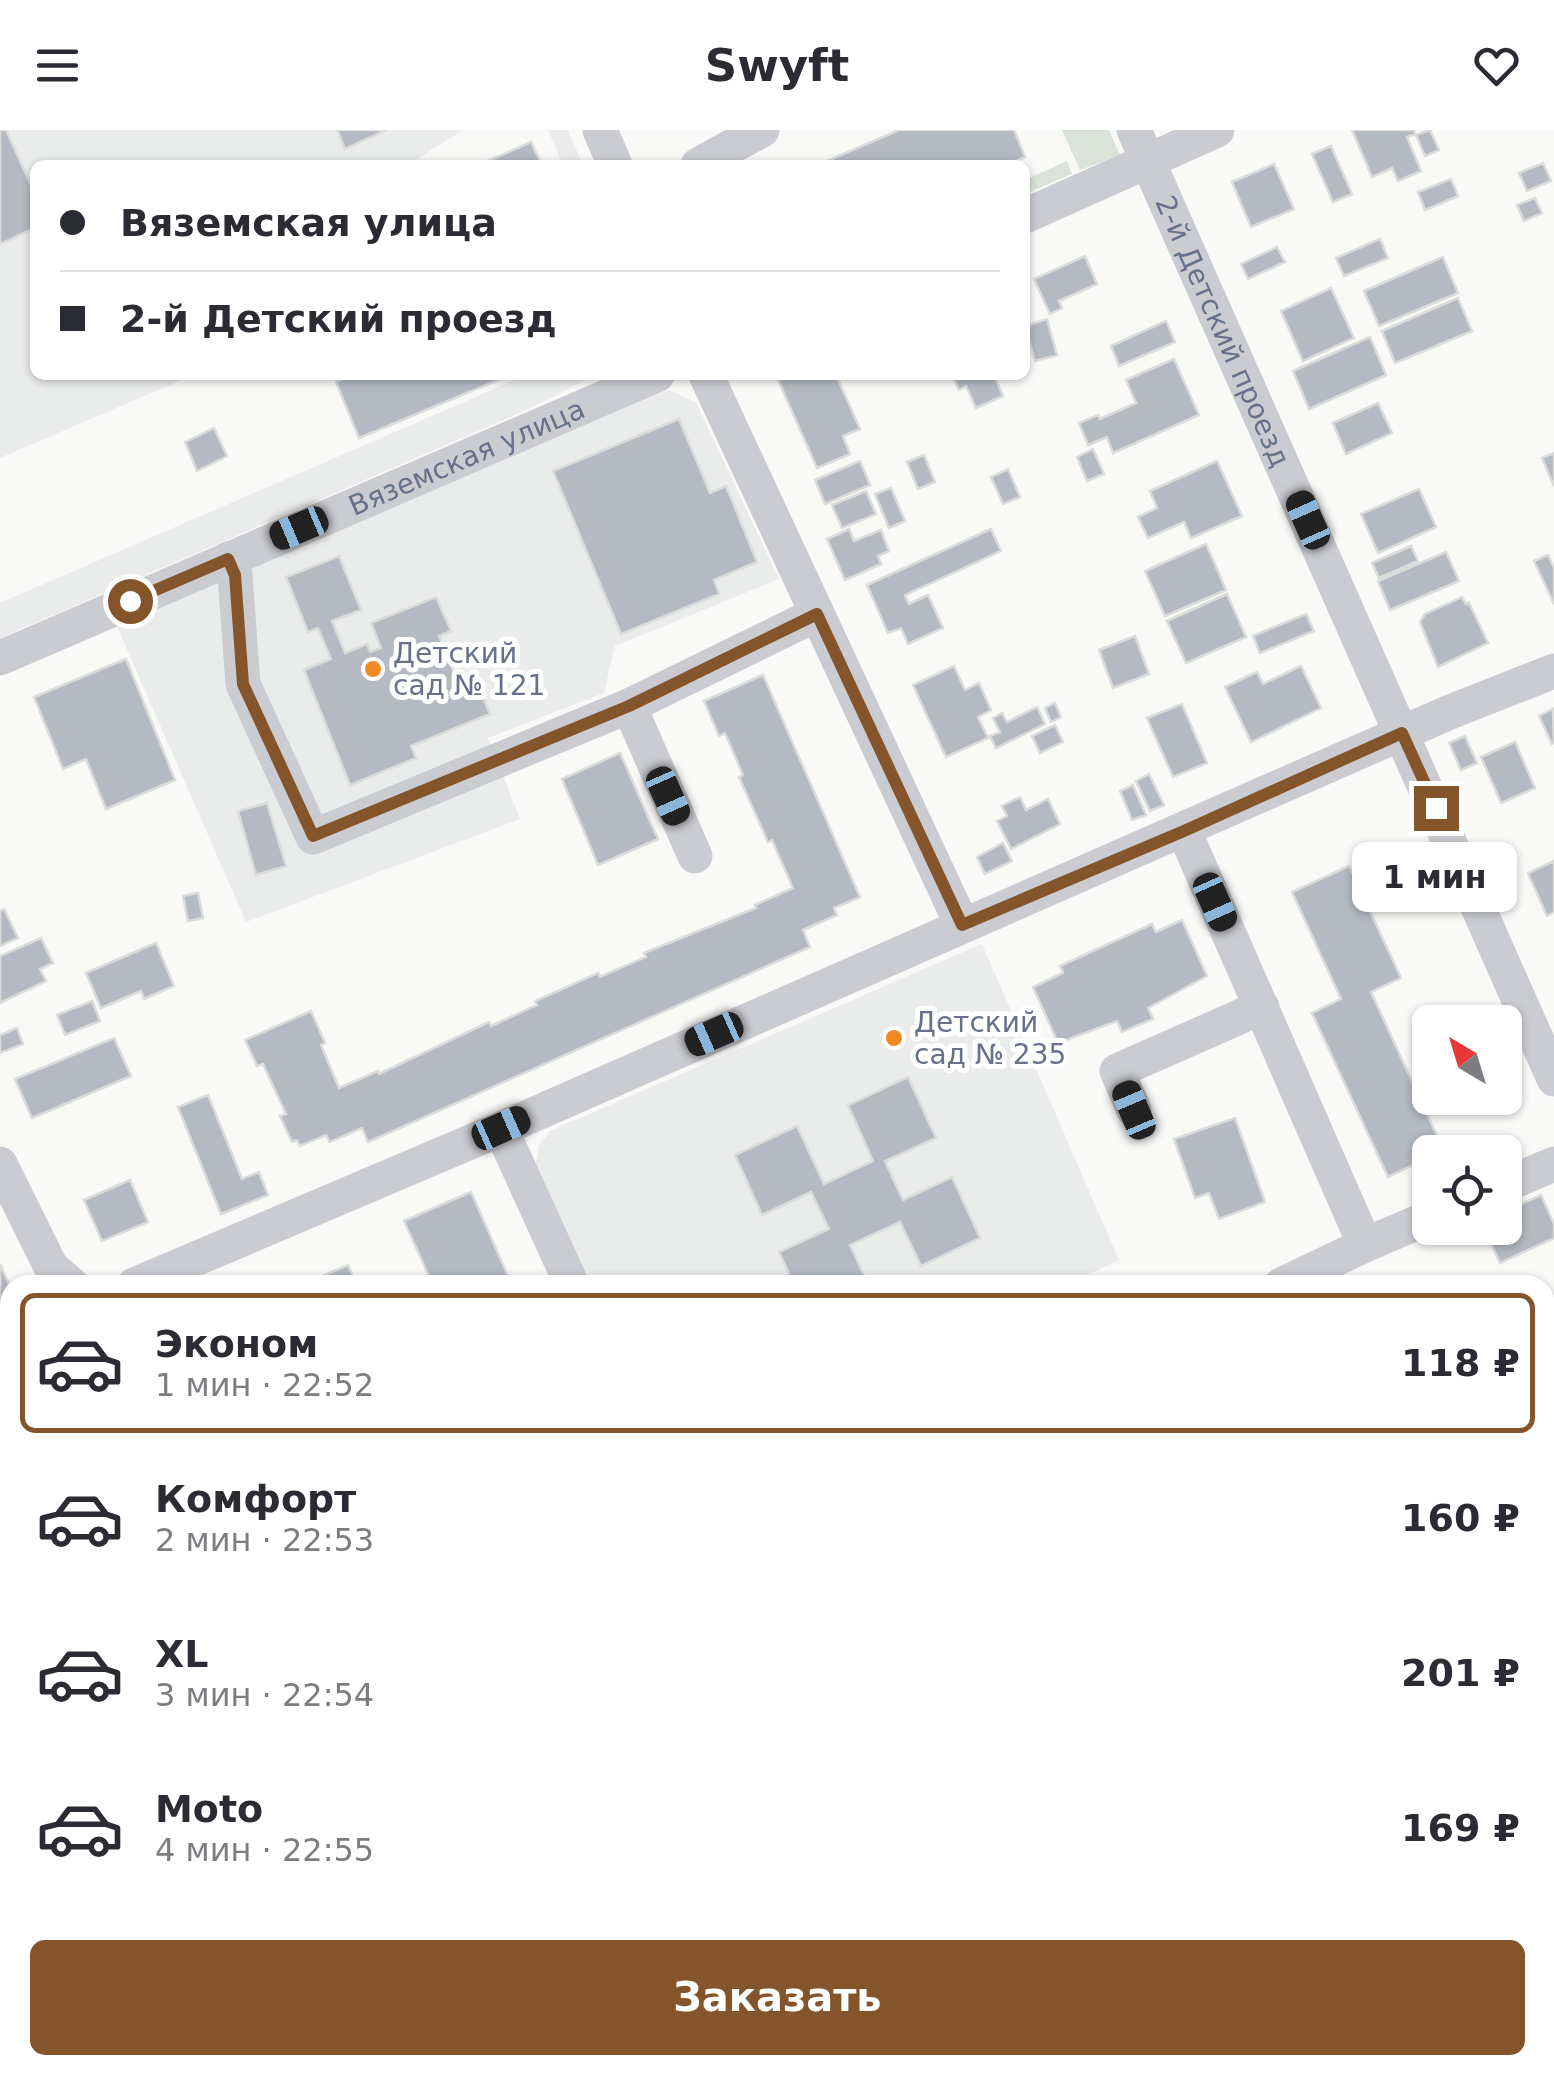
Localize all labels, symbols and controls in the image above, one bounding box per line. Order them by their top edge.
icon: menu [30,38,85,93]
icon: heart [1469,38,1524,93]
text: Swyft [705,39,849,92]
street label: 2-й Детский проезд [1148,191,1297,472]
text: Вяземская улица [120,201,497,245]
text: 2-й Детский проезд [120,297,557,341]
street label: Вяземская улица [344,392,590,523]
car [1282,486,1334,554]
car [266,502,332,554]
route start [108,579,153,624]
place label: Детский сад № 121 [393,637,545,702]
marker: Детский сад № 121 [362,658,384,680]
car [642,762,694,830]
route end [1414,786,1459,831]
callout: 1 мин [1354,843,1518,913]
text: 1 мин [1382,858,1487,896]
car [1189,868,1241,936]
north arrow [1412,1005,1522,1115]
map controls [1412,1005,1522,1245]
place label: Детский сад № 235 [914,1006,1066,1071]
car [680,1008,748,1060]
marker: Детский сад № 235 [883,1027,905,1049]
car [1108,1077,1160,1143]
car [467,1102,535,1154]
button: locate [1412,1135,1522,1245]
icon: car [35,1318,125,1408]
text: Эконом [155,1322,318,1366]
text: 118 ₽ [1401,1341,1520,1385]
text: 1 мин · 22:52 [155,1366,374,1404]
icon: car [35,1473,125,1563]
text: Комфорт [155,1477,356,1521]
text: 160 ₽ [1401,1496,1520,1540]
text: 2 мин · 22:53 [155,1521,374,1559]
icon: car [35,1628,125,1718]
text: XL [155,1632,209,1676]
text: 201 ₽ [1401,1651,1520,1695]
text: 3 мин · 22:54 [155,1676,374,1714]
icon: car [35,1783,125,1873]
text: Moto [155,1787,263,1831]
text: 169 ₽ [1401,1806,1520,1850]
text: 4 мин · 22:55 [155,1831,374,1869]
button: Заказать [30,1940,1525,2055]

